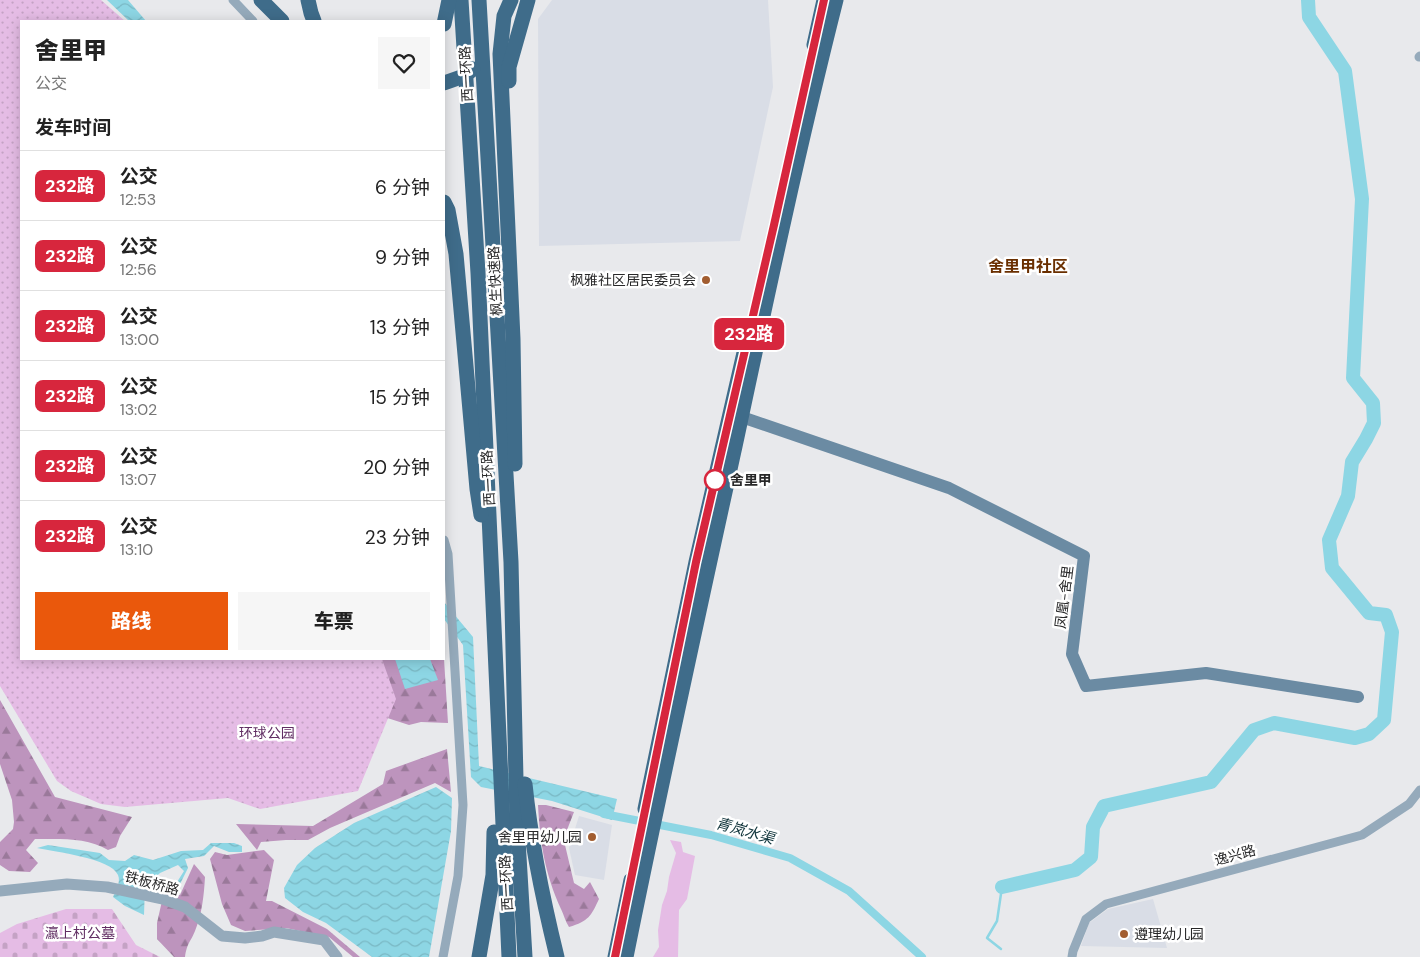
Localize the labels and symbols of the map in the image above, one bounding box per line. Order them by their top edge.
street label: 西一环路 [456,46,476,102]
street label: 枫生快速路 [484,246,506,316]
district label: 舍里甲社区 [988,256,1068,277]
place label: 枫雅社区居民委员会 [570,271,696,289]
marker: 枫雅社区居民委员会 [700,274,712,286]
line badge: 232路 [714,318,784,350]
street label: 西一环路 [478,450,498,506]
marker: 舍里甲 [704,469,726,491]
place label: 舍里甲 [730,471,772,489]
street label: 凤凰-舍里 [1051,564,1077,630]
park label: 环球公园 [239,724,295,742]
water label: 青岚水渠 [713,813,779,849]
place label: 舍里甲幼儿园 [498,828,582,846]
marker: 舍里甲幼儿园 [586,831,598,843]
street label: 逸兴路 [1212,841,1258,869]
street label: 西一环路 [496,855,516,911]
street label: 铁板桥路 [123,867,181,899]
park label: 瀛上村公墓 [45,924,115,942]
place label: 遵理幼儿园 [1134,925,1204,943]
marker: 遵理幼儿园 [1118,928,1130,940]

